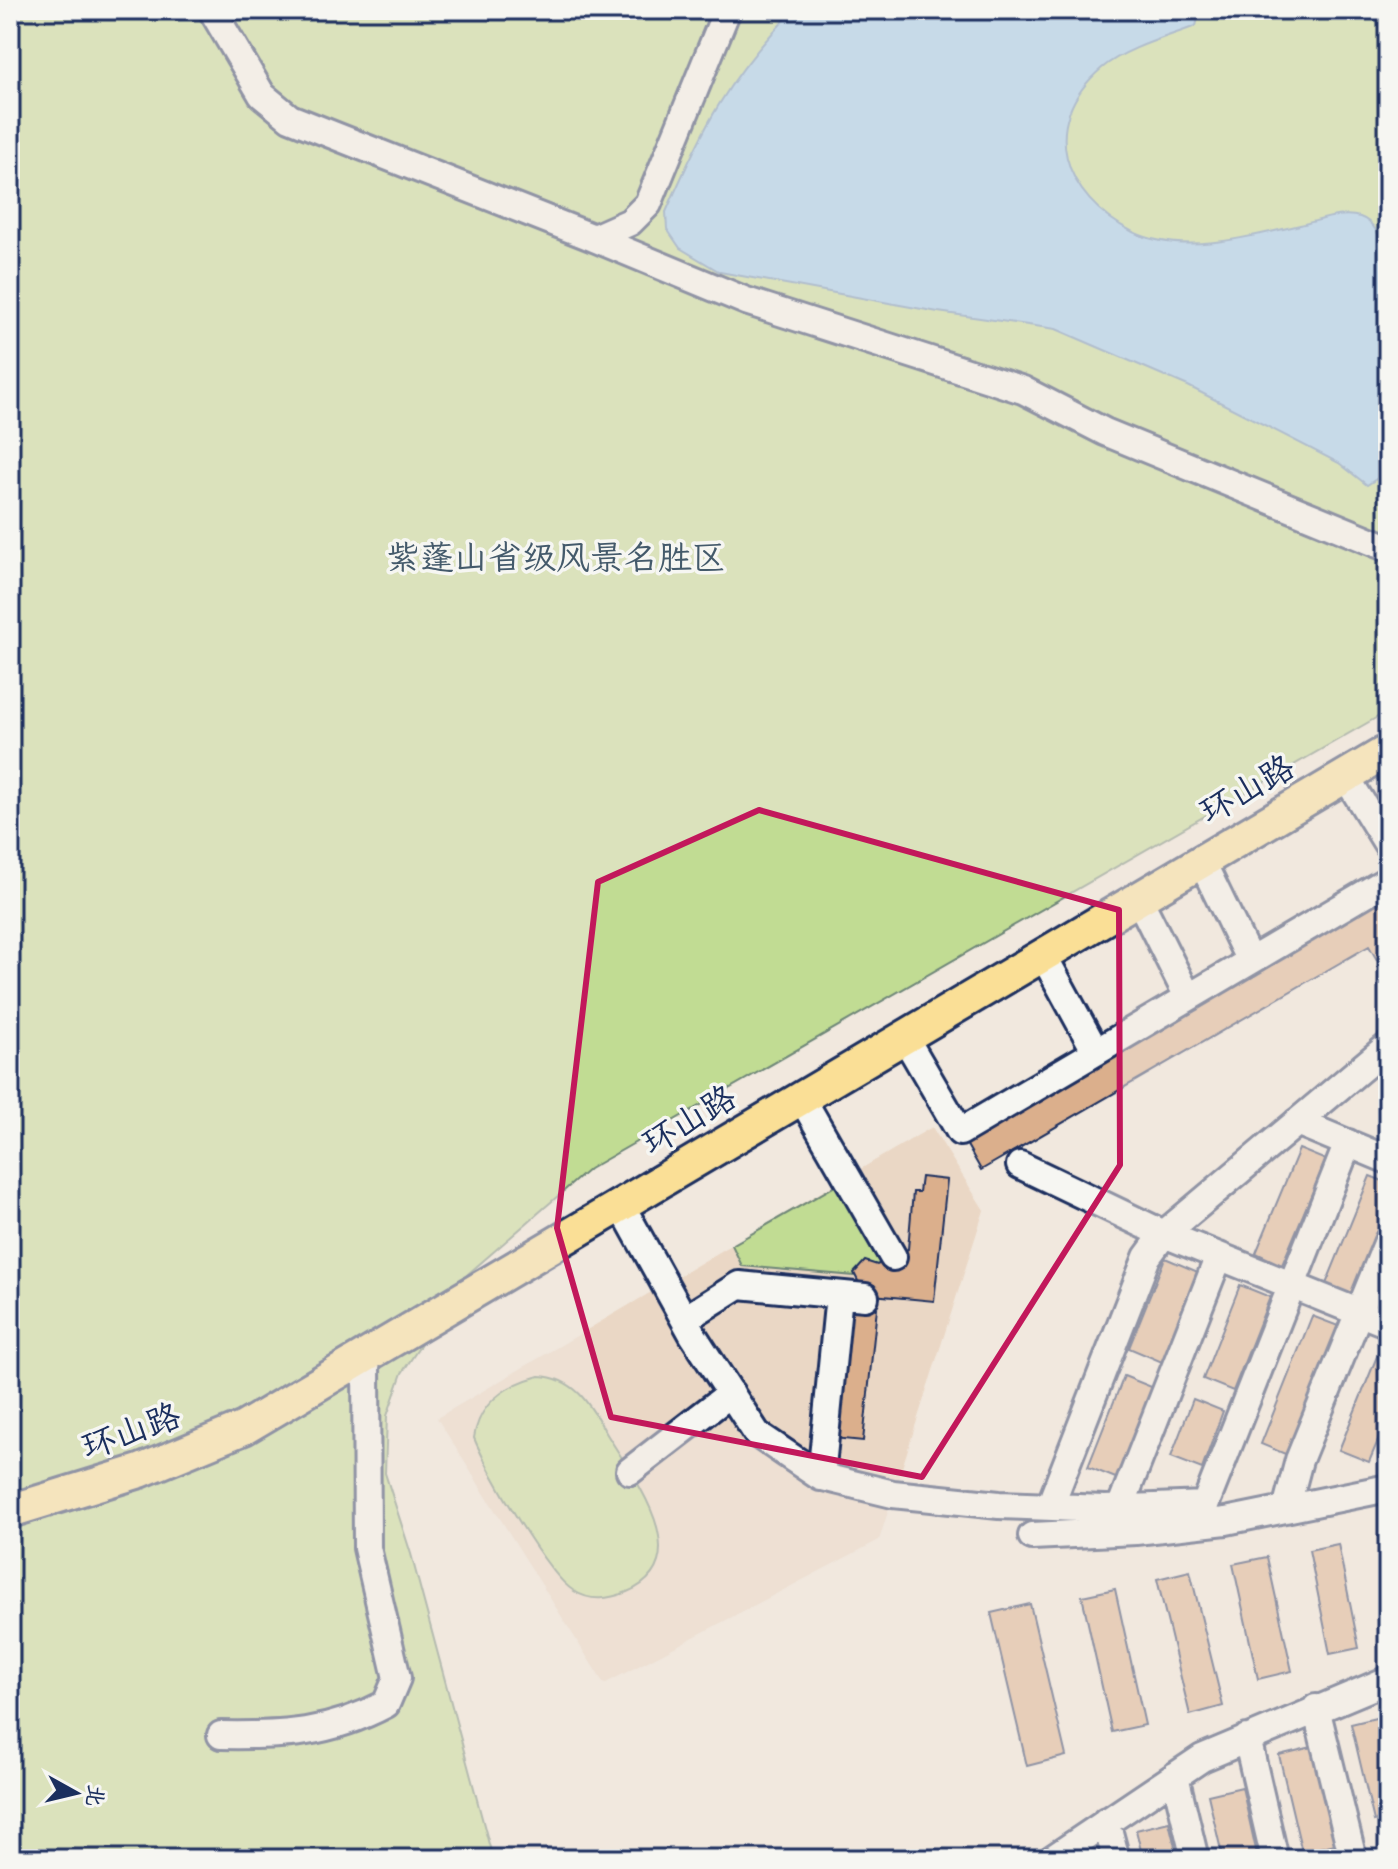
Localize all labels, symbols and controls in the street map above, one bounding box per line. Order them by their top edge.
park label: 紫蓬山省级风景名胜区 [386,536,726,579]
street label: 环山路 [1192,745,1302,833]
street label: 环山路 [634,1075,744,1165]
street label: 环山路 [76,1393,186,1469]
north arrow [36,1753,116,1833]
text: 北 [79,1783,110,1808]

